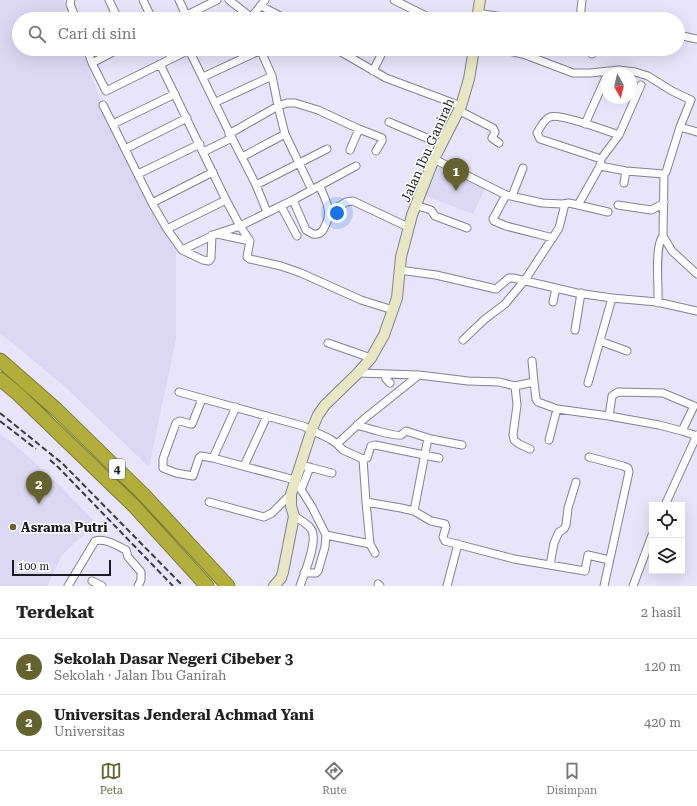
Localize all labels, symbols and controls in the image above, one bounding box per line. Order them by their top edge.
search box [12,12,685,56]
icon: search [26,23,48,45]
text: Cari di sini [58,25,136,43]
north arrow [601,68,637,104]
street label: Jalan Ibu Ganirah [398,95,457,204]
pin: 1 [443,158,469,191]
your location [327,203,347,223]
road number: 4 [109,459,125,479]
pin: 2 [26,471,52,504]
map controls [649,502,685,574]
button: locate [649,502,685,538]
place label: Asrama Putri [21,520,108,535]
marker: Asrama Putri [8,522,18,532]
button: layers [649,538,685,574]
scale bar [12,558,111,577]
text: 100 m [18,560,49,573]
text: Terdekat [16,602,94,622]
text: 2 hasil [641,605,681,620]
text: Sekolah Dasar Negeri Cibeber 3 [54,650,293,668]
text: 1 [25,659,33,674]
text: 120 m [644,659,681,674]
text: Sekolah · Jalan Ibu Ganirah [54,668,226,683]
text: Universitas Jenderal Achmad Yani [54,706,314,724]
text: 2 [25,715,33,730]
text: 420 m [644,715,681,730]
text: Universitas [54,724,125,739]
tab: Peta [100,760,123,797]
tab: Rute [322,760,347,797]
tab: Disimpan [546,760,597,797]

